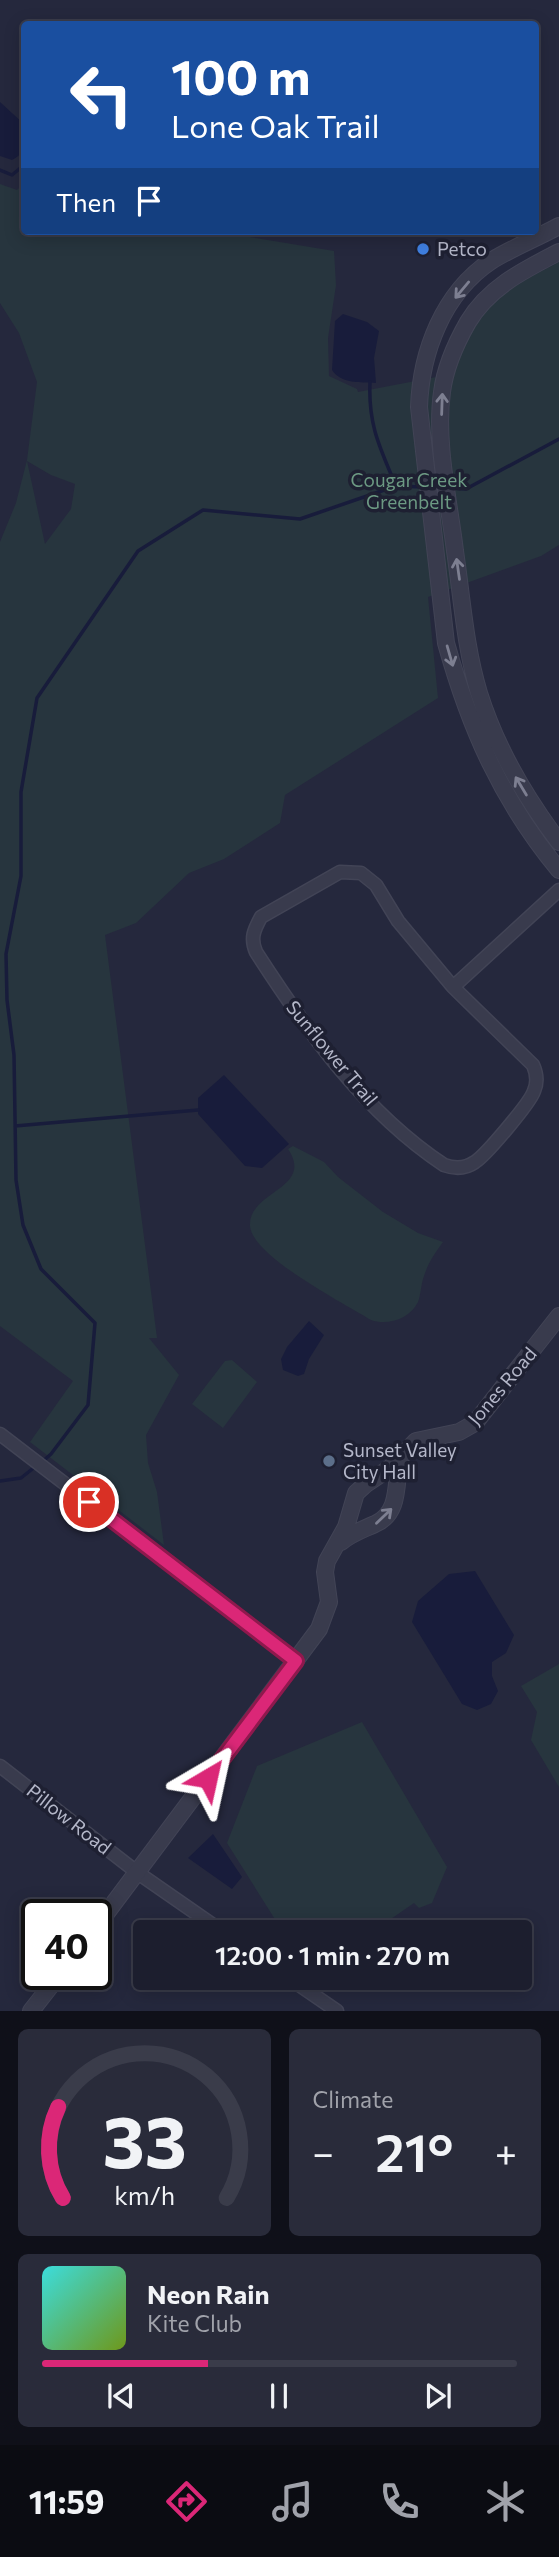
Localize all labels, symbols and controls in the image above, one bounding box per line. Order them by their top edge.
text: 100 m [171,45,310,105]
icon: left [56,49,147,140]
text: Lone Oak Trail [171,105,380,145]
icon: arrive [130,182,168,220]
text: Then [56,186,116,217]
place label: Petco [437,237,487,260]
marker: Petco [415,241,431,257]
one-way arrow [454,281,470,299]
one-way arrow [435,393,448,416]
park label: Cougar Creek Greenbelt [351,468,467,513]
one-way arrow [451,558,464,581]
one-way arrow [444,644,457,667]
one-way arrow [513,776,527,796]
street label: Sunflower Trail [282,996,383,1110]
street label: Jones Road [462,1342,541,1429]
place label: Sunset Valley City Hall [343,1438,457,1483]
marker: Sunset Valley City Hall [321,1453,337,1469]
pin [59,1472,119,1532]
icon: arrive [70,1483,108,1521]
one-way arrow [374,1508,392,1525]
position arrow [171,1741,245,1815]
street label: Pillow Road [23,1779,116,1859]
speed limit sign: 40 [21,1899,112,1990]
text: 12:00 · 1 min · 270 m [215,1939,450,1970]
text: Climate [313,2085,394,2113]
text: 33 [102,2095,186,2184]
text: 21° [375,2119,454,2183]
text: − [313,2128,334,2175]
text: + [495,2128,517,2175]
text: km/h [114,2180,175,2210]
text: Neon Rain [147,2278,270,2309]
text: Kite Club [147,2309,242,2337]
icon: previous [102,2377,140,2415]
icon: pause [260,2377,298,2415]
icon: next [419,2377,457,2415]
icon: directions [162,2477,211,2526]
icon: music [268,2477,317,2526]
icon: phone [375,2477,424,2526]
icon: climate [481,2477,530,2526]
text: 11:59 [29,2481,105,2521]

